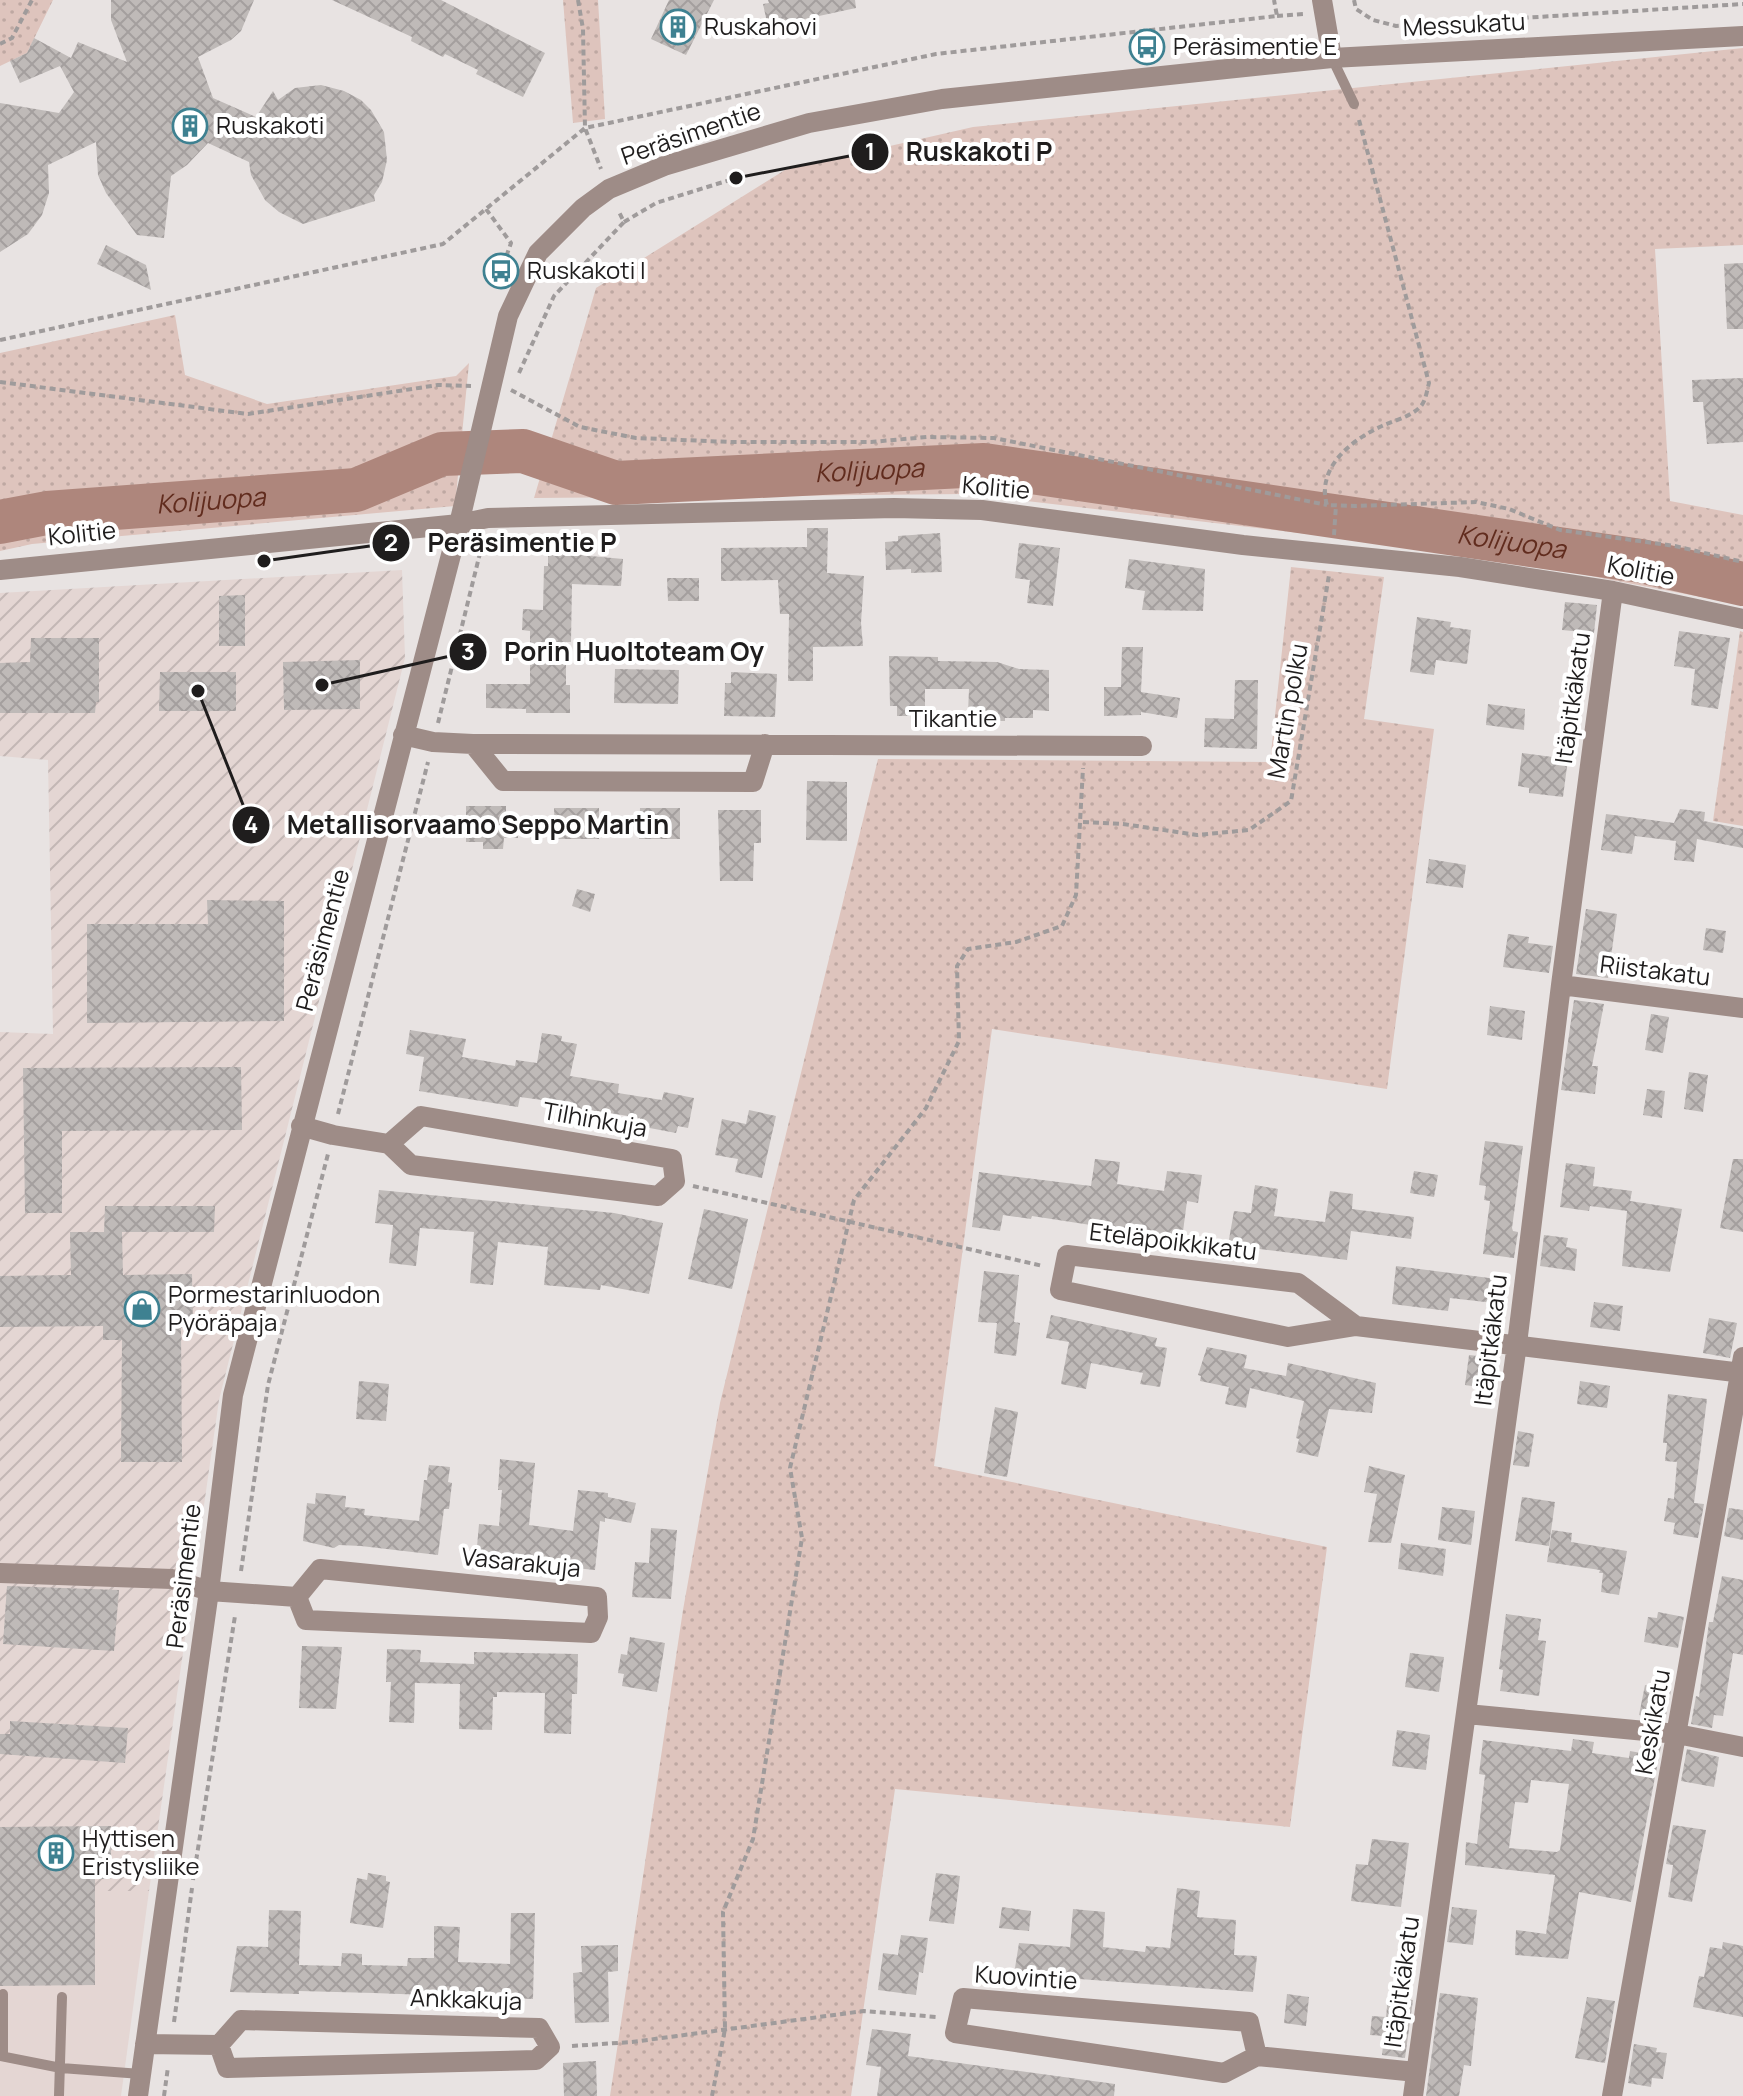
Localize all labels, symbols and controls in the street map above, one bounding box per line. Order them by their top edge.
street label: Messukatu [1402,4,1526,43]
building icon: Ruskahovi [659,8,697,46]
place label: Ruskahovi [704,9,817,42]
bus stop icon: Peräsimentie E [1128,28,1166,66]
place label: Peräsimentie E [1173,29,1337,62]
street label: Peräsimentie [616,93,765,172]
building icon: Ruskakoti [171,107,209,145]
place label: Ruskakoti [216,108,324,141]
callout: Ruskakoti P [850,127,1068,177]
text: Ruskakoti P [906,133,1052,169]
text: 1 [865,134,875,167]
bus stop icon: Ruskakoti I [482,252,520,290]
place label: Ruskakoti I [527,253,646,286]
water label: Kolijuopa [814,449,926,490]
street label: Kolitie [961,467,1031,506]
water label: Kolijuopa [155,478,268,522]
street label: Kolitie [46,513,117,552]
water label: Kolijuopa [1455,515,1570,567]
callout: Peräsimentie P [371,518,632,568]
text: Peräsimentie P [427,524,617,560]
text: 2 [384,525,398,558]
street label: Kolitie [1605,547,1678,592]
callout: Porin Huoltoteam Oy [448,627,780,677]
street label: Itäpitkäkatu [1546,630,1597,766]
text: Porin Huoltoteam Oy [504,633,764,669]
text: 3 [461,634,475,667]
street label: Martin polku [1258,641,1315,781]
street label: Tikantie [909,701,997,734]
callout: Metallisorvaamo Seppo Martin [231,800,686,850]
text: Metallisorvaamo Seppo Martin [287,806,669,842]
text: 4 [244,807,258,840]
street label: Peräsimentie [287,865,356,1014]
street label: Riistakatu [1598,946,1712,993]
street label: Tilhinkuja [541,1093,650,1144]
street label: Eteläpoikkikatu [1088,1214,1259,1267]
street label: Itäpitkäkatu [1465,1272,1514,1407]
place label: Pormestarinluodon Pyöräpaja [168,1277,380,1338]
shop icon: Pormestarinluodon Pyöräpaja [123,1290,161,1328]
street label: Peräsimentie [157,1502,208,1650]
street label: Vasarakuja [460,1539,582,1584]
street label: Keskikatu [1626,1666,1677,1777]
place label: Hyttisen Eristysliike [82,1821,200,1882]
building icon: Hyttisen Eristysliike [37,1834,75,1872]
street label: Itäpitkäkatu [1375,1914,1426,2050]
street label: Kuovintie [974,1956,1078,1997]
street label: Ankkakuja [409,1980,523,2017]

